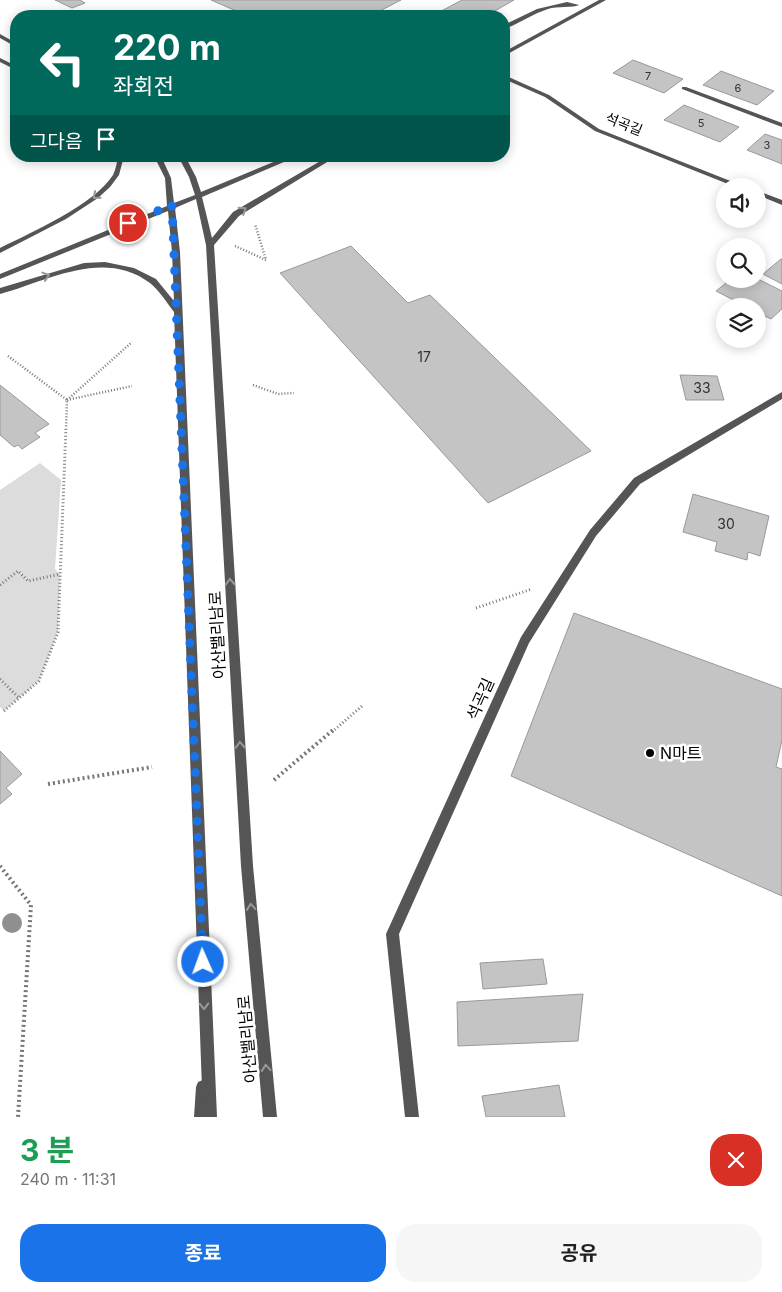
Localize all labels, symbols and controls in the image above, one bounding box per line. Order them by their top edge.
text: 220 m [113,26,221,68]
icon: left [30,30,95,95]
house number: 7 [645,69,651,83]
text: 좌회전 [113,73,174,99]
house number: 6 [735,81,742,95]
street label: 석곡길 [603,108,645,139]
house number: 5 [698,116,705,130]
icon: arrive [92,125,120,153]
text: 그다음 [30,130,82,153]
house number: 3 [764,138,771,152]
map controls [716,178,766,348]
button: sound [716,178,766,228]
one-way arrow [92,190,101,199]
pin [107,202,149,244]
one-way arrow [238,207,247,216]
icon: arrive [114,209,142,237]
button: search [716,238,766,288]
one-way arrow [42,272,50,282]
button: layers [716,298,766,348]
house number: 17 [417,348,431,365]
house number: 33 [693,379,711,396]
house number: 30 [717,515,735,532]
one-way arrow [225,578,236,586]
street label: 아산밸리남로 [205,590,229,680]
street label: 석곡길 [462,675,498,723]
one-way arrow [234,740,245,748]
place label: N마트 [660,743,702,763]
marker: N마트 [644,747,656,759]
one-way arrow [245,902,256,910]
position arrow [176,935,228,987]
street label: 아산밸리남로 [233,994,261,1084]
one-way arrow [199,1003,210,1011]
one-way arrow [260,1064,271,1072]
text: 3 분 [20,1132,74,1168]
button: close [710,1134,762,1186]
text: 240 m · 11:31 [20,1169,116,1189]
button: 종료 [20,1224,386,1282]
button: 공유 [396,1224,762,1282]

